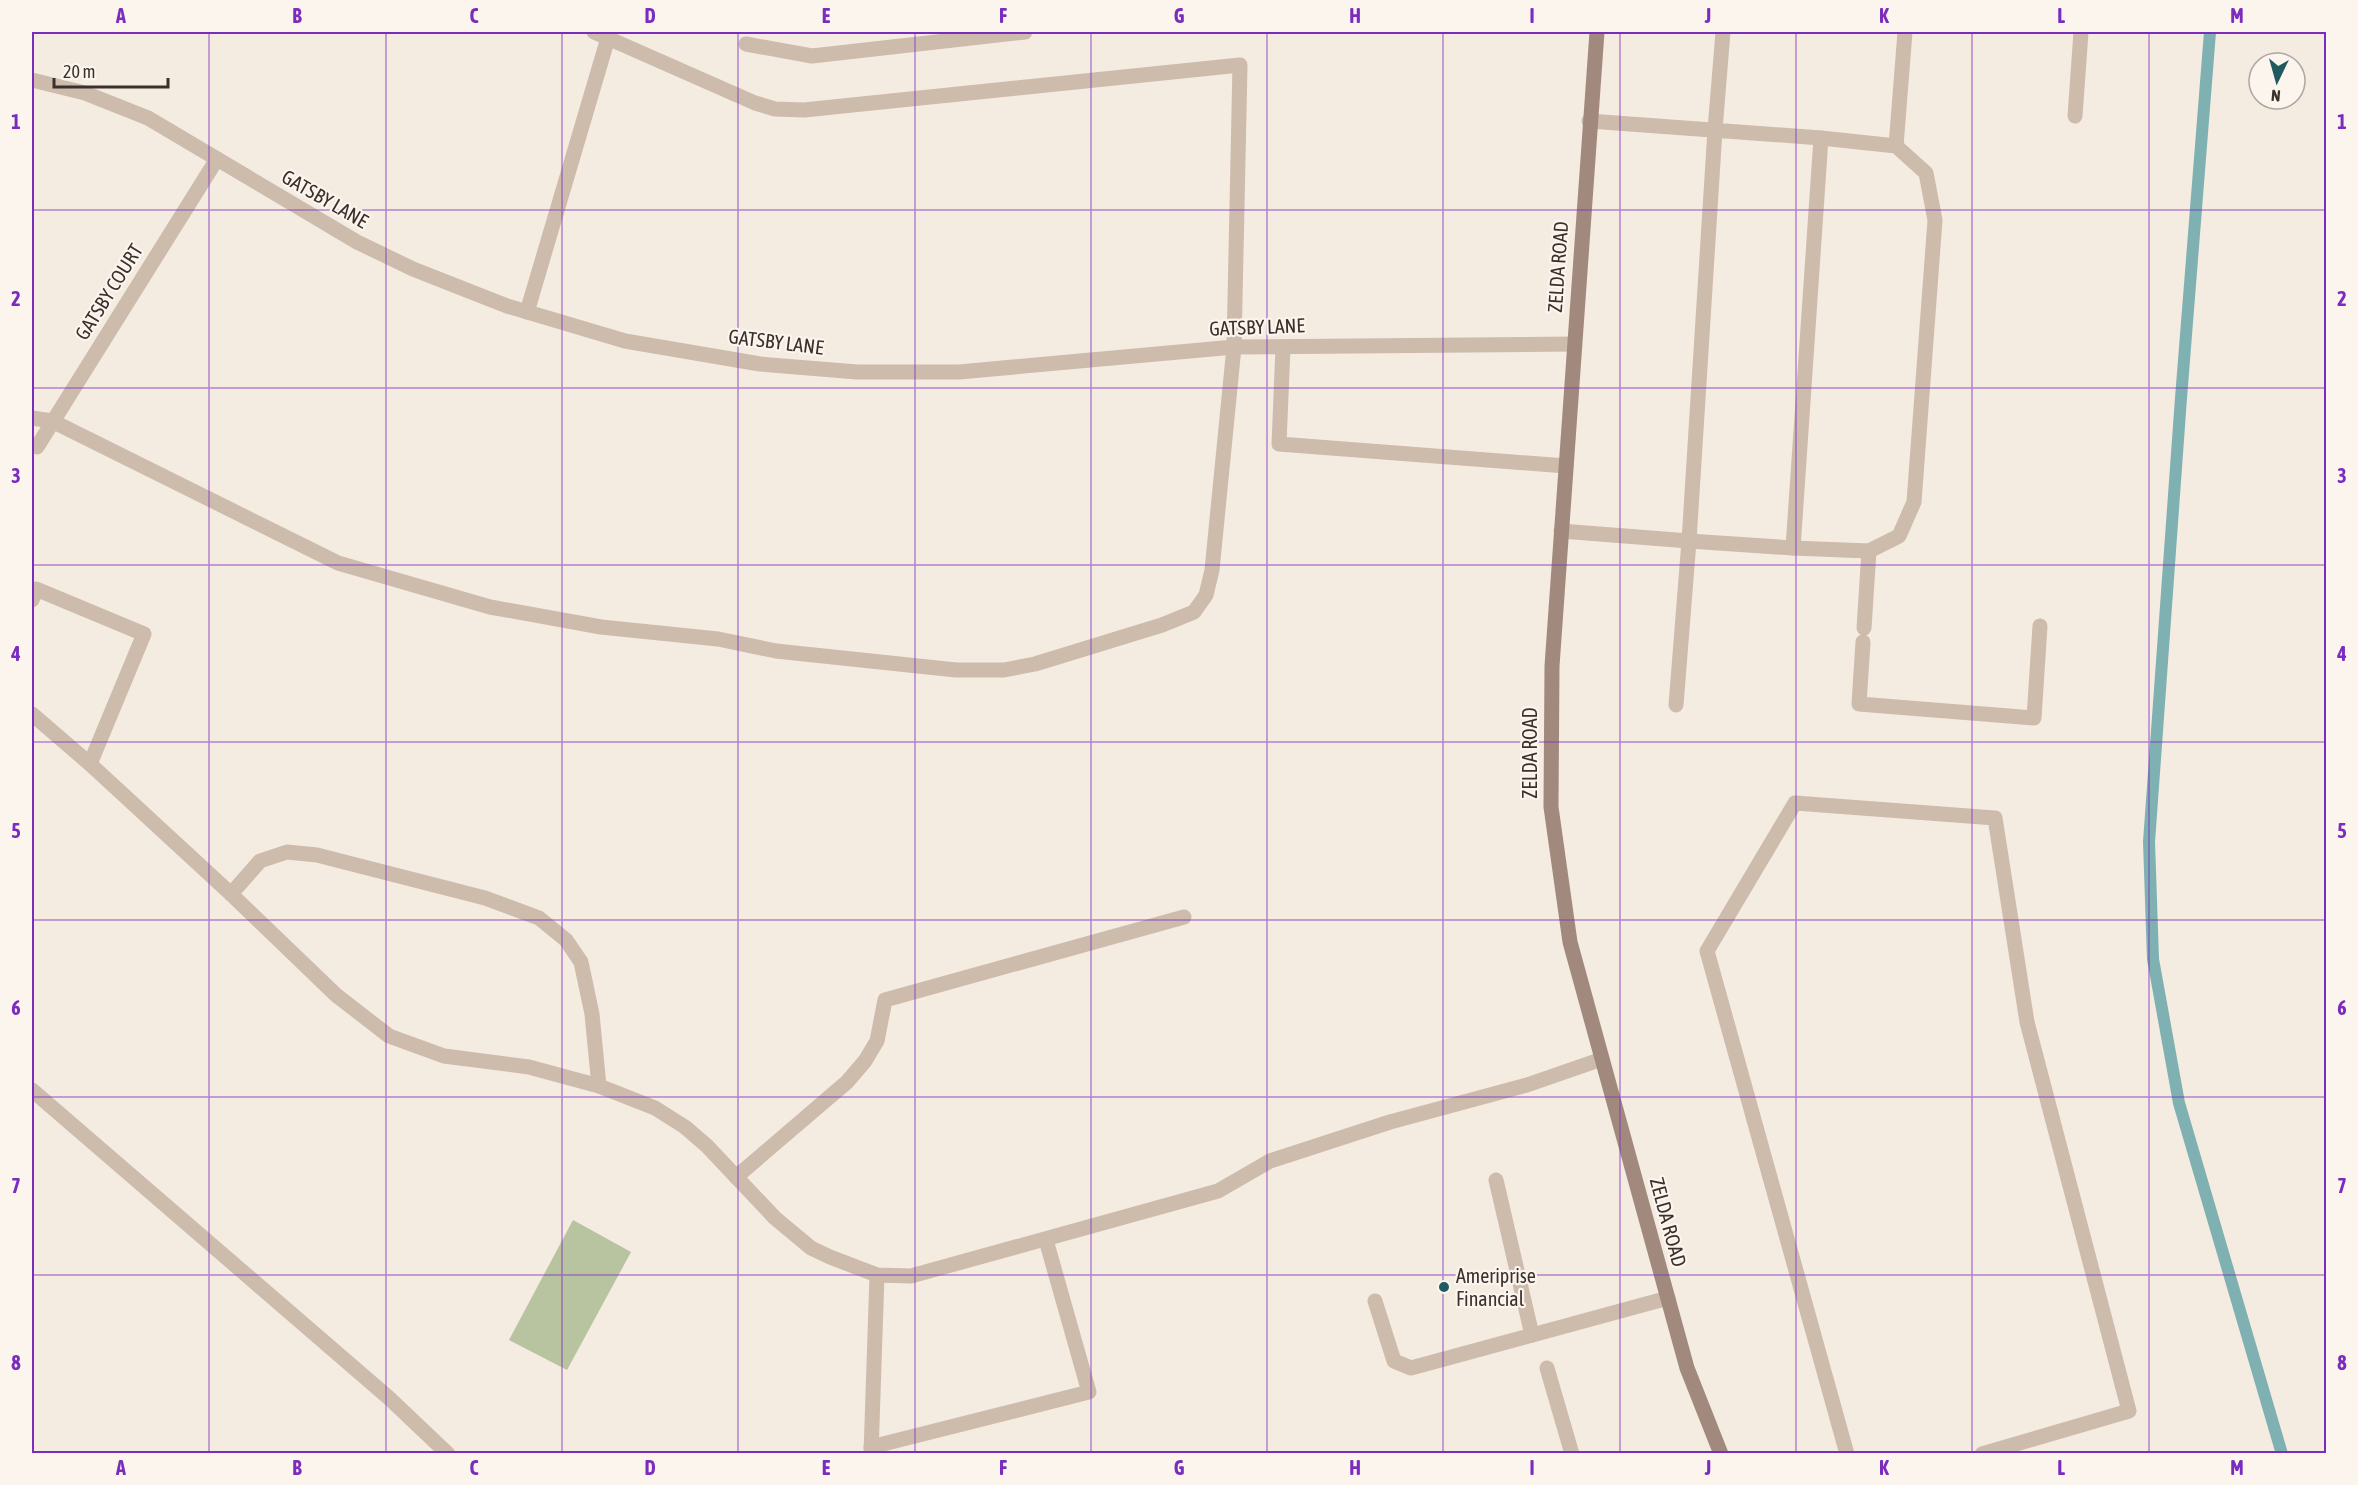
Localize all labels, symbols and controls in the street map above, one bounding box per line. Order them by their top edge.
text: A [115,4,126,27]
text: B [292,4,302,27]
text: C [470,4,479,27]
text: D [644,4,656,27]
text: E [822,4,831,27]
text: F [999,4,1007,27]
text: G [1174,4,1185,27]
text: H [1349,4,1361,27]
text: I [1529,4,1535,27]
text: J [1704,4,1711,27]
text: K [1879,4,1889,27]
text: L [2057,4,2065,27]
text: M [2230,4,2244,27]
scale bar [54,51,168,89]
north arrow [2247,51,2307,111]
text: 20 m [63,61,95,82]
text: N [2270,87,2281,105]
text: 1 [11,110,21,133]
text: 1 [2337,110,2347,133]
street label: GATSBY LANE [278,165,373,233]
street label: ZELDA ROAD [1543,221,1572,313]
street label: GATSBY COURT [70,239,147,344]
text: 2 [11,287,21,310]
text: 2 [2337,287,2347,310]
street label: GATSBY LANE [1209,313,1306,340]
street label: GATSBY LANE [727,324,825,359]
text: 3 [11,464,21,487]
text: 3 [2337,464,2347,487]
text: 4 [10,642,21,665]
text: 4 [2336,642,2347,665]
street label: ZELDA ROAD [1518,707,1541,799]
text: 5 [11,819,21,842]
text: 5 [2337,819,2347,842]
text: 6 [11,996,21,1019]
text: 6 [2337,996,2347,1019]
text: 7 [11,1174,21,1197]
text: 7 [2337,1174,2347,1197]
street label: ZELDA ROAD [1646,1175,1691,1269]
place label: Ameriprise Financial [1456,1264,1536,1310]
marker: Ameriprise Financial [1437,1280,1451,1294]
text: 8 [11,1351,21,1374]
text: 8 [2337,1351,2347,1374]
text: A [115,1456,126,1479]
text: B [292,1456,302,1479]
text: C [470,1456,479,1479]
text: D [644,1456,656,1479]
text: E [822,1456,831,1479]
text: F [999,1456,1007,1479]
text: G [1174,1456,1185,1479]
text: H [1349,1456,1361,1479]
text: I [1529,1456,1535,1479]
text: J [1704,1456,1711,1479]
text: K [1879,1456,1889,1479]
text: L [2057,1456,2065,1479]
text: M [2230,1456,2244,1479]

